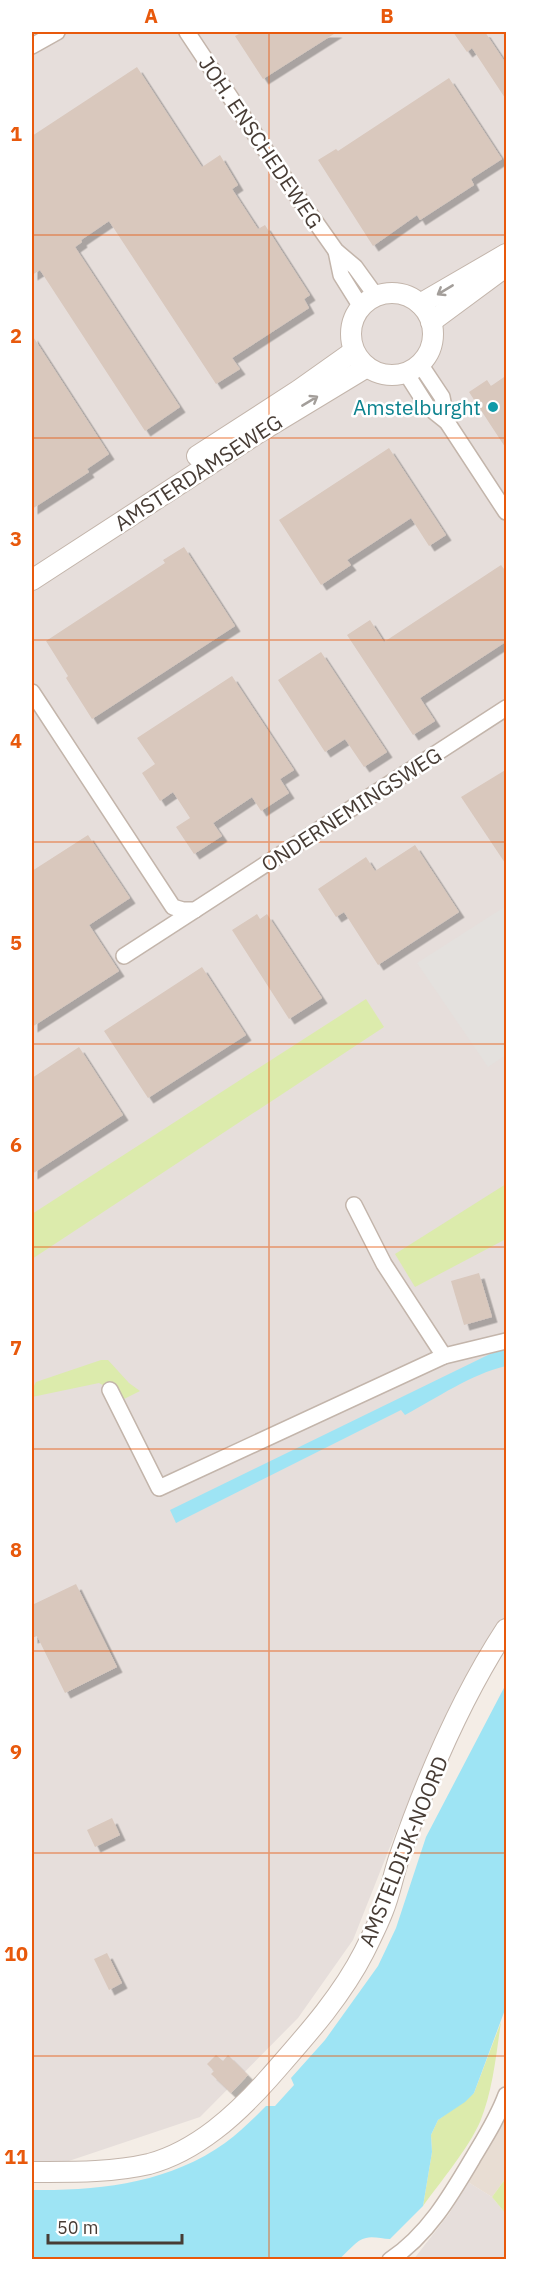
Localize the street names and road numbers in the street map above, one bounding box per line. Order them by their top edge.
street label: JOH. ENSCHEDEWEG [193,50,329,234]
street label: AMSTERDAMSEWEG [109,407,287,537]
street label: ONDERNEMINGSWEG [256,740,446,878]
street label: AMSTELDIJK-NOORD [352,1752,454,1950]

